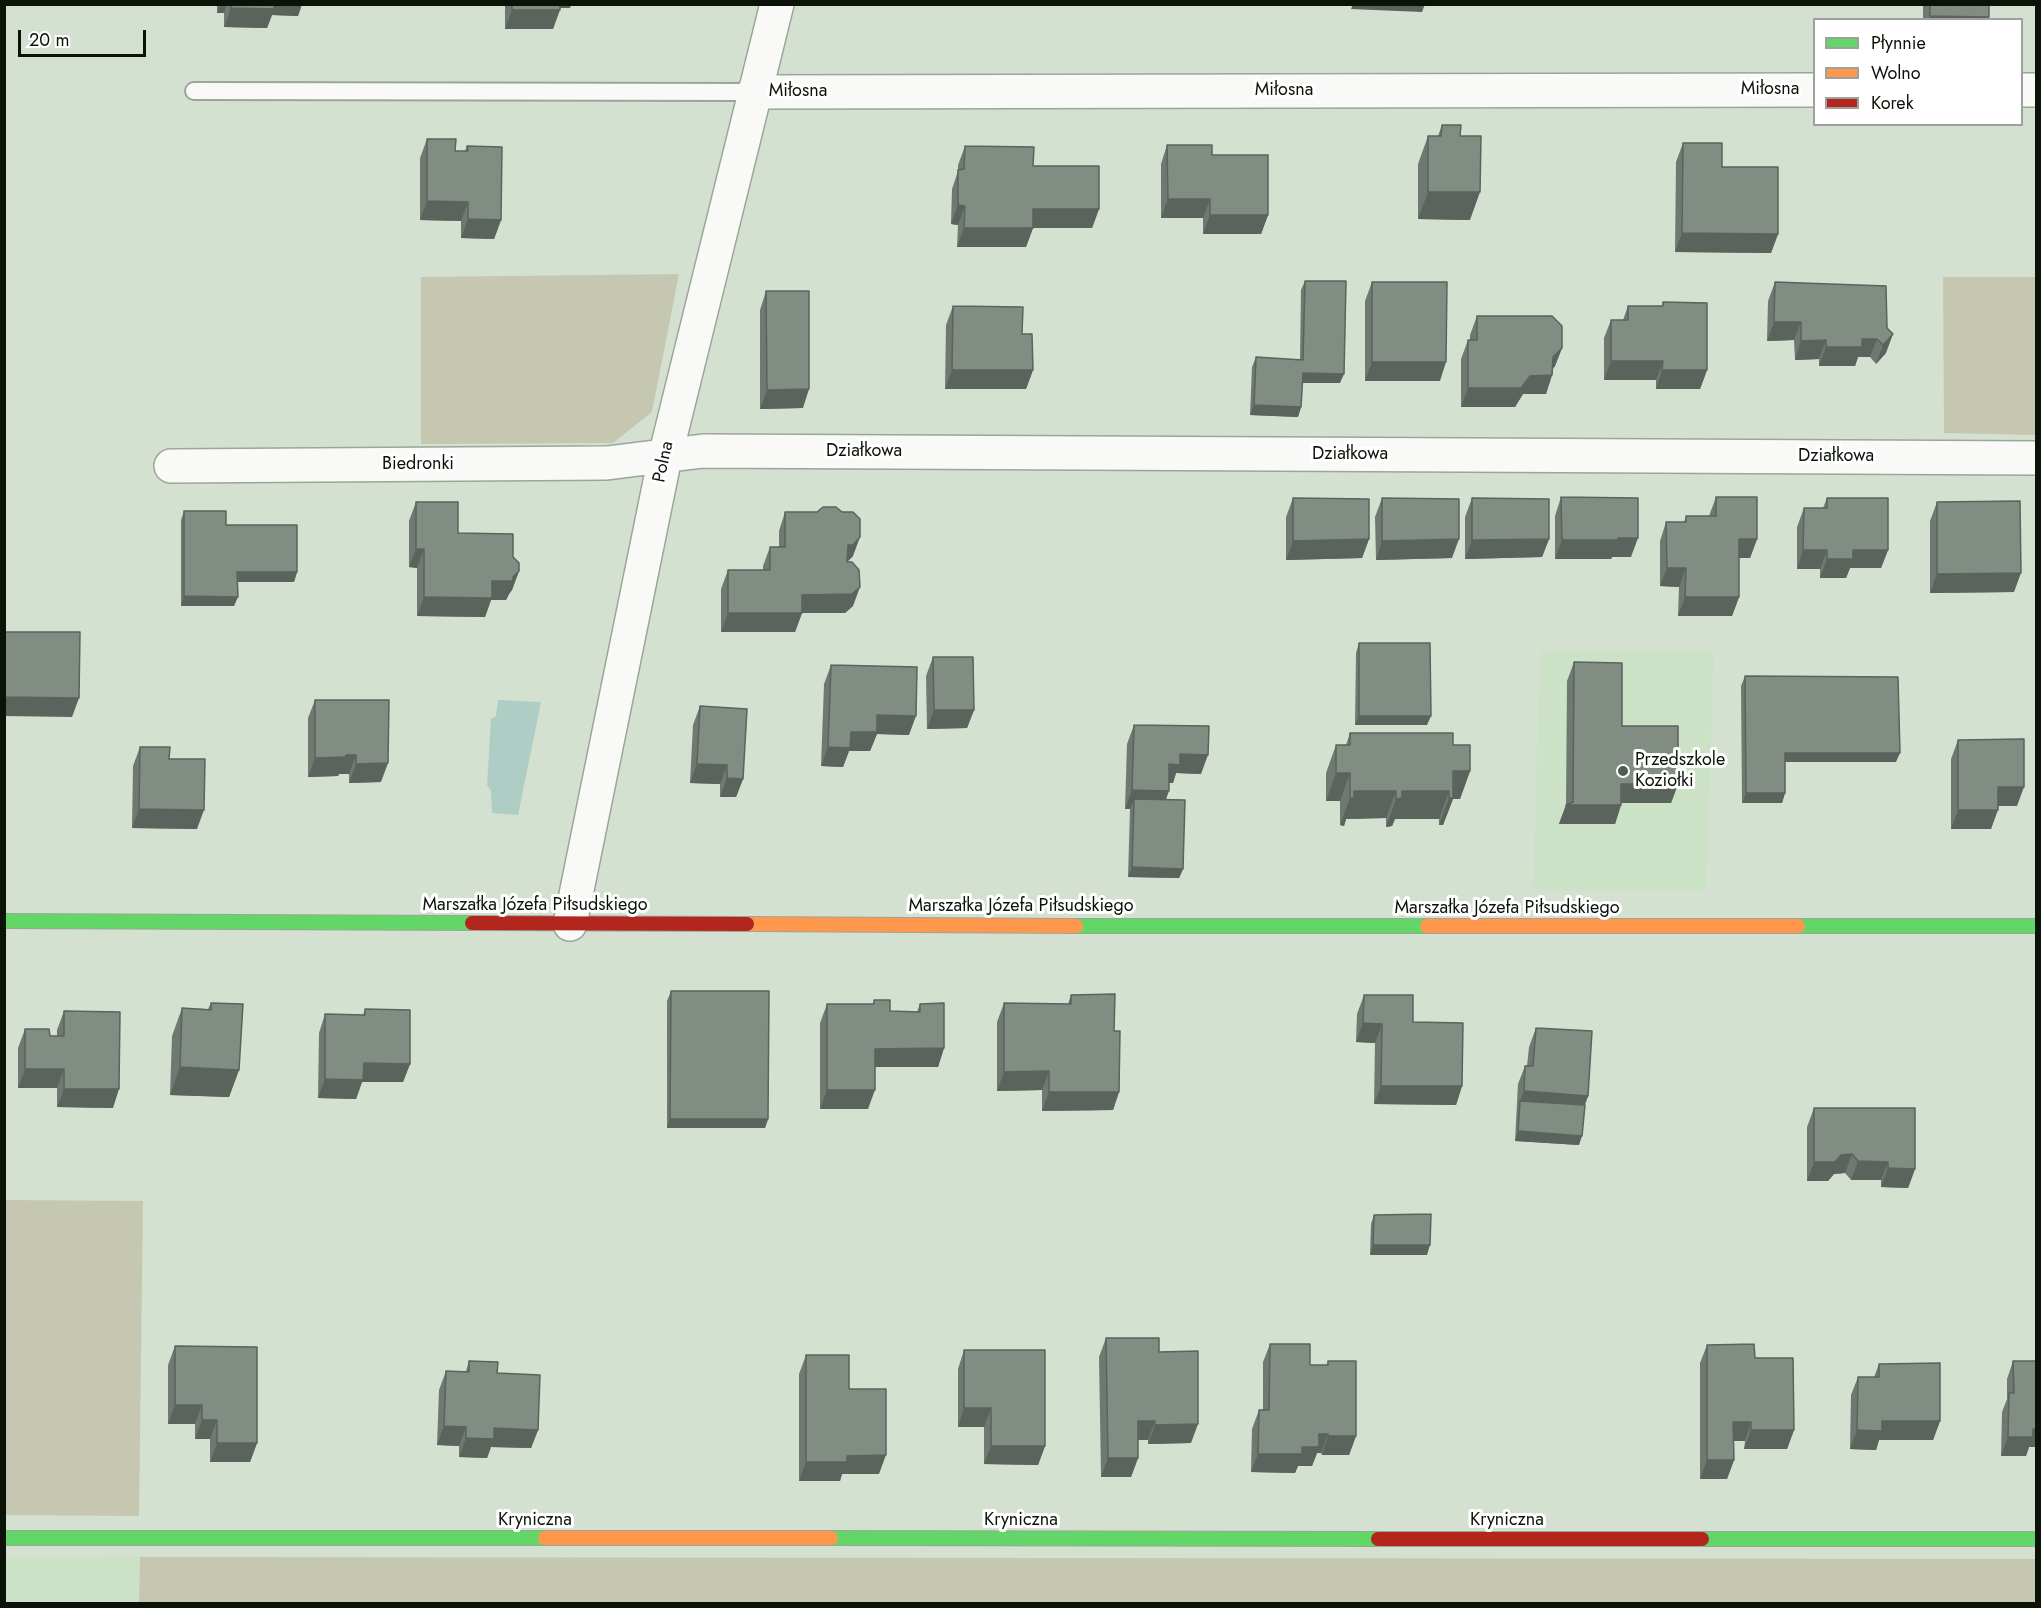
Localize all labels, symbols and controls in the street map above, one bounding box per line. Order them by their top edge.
scale bar [21,18,148,56]
legend [1813,18,2023,126]
text: 20 m [29,27,69,53]
text: Płynnie [1871,30,1926,56]
text: Wolno [1871,60,1921,86]
street label: Miłosna [1741,79,1799,101]
street label: Miłosna [1255,80,1313,102]
street label: Miłosna [769,81,827,103]
text: Korek [1871,90,1914,116]
street label: Polna [649,440,679,484]
street label: Działkowa [826,441,902,463]
street label: Działkowa [1312,444,1388,466]
street label: Działkowa [1798,446,1874,468]
street label: Biedronki [382,454,454,476]
place label: Przedszkole Koziołki [1635,750,1725,792]
marker: Przedszkole Koziołki [1616,764,1630,778]
street label: Marszałka Józefa Piłsudskiego [423,895,647,917]
street label: Marszałka Józefa Piłsudskiego [909,896,1133,918]
street label: Marszałka Józefa Piłsudskiego [1395,898,1619,920]
street label: Kryniczna [498,1510,572,1532]
street label: Kryniczna [984,1510,1058,1532]
street label: Kryniczna [1470,1510,1544,1532]

